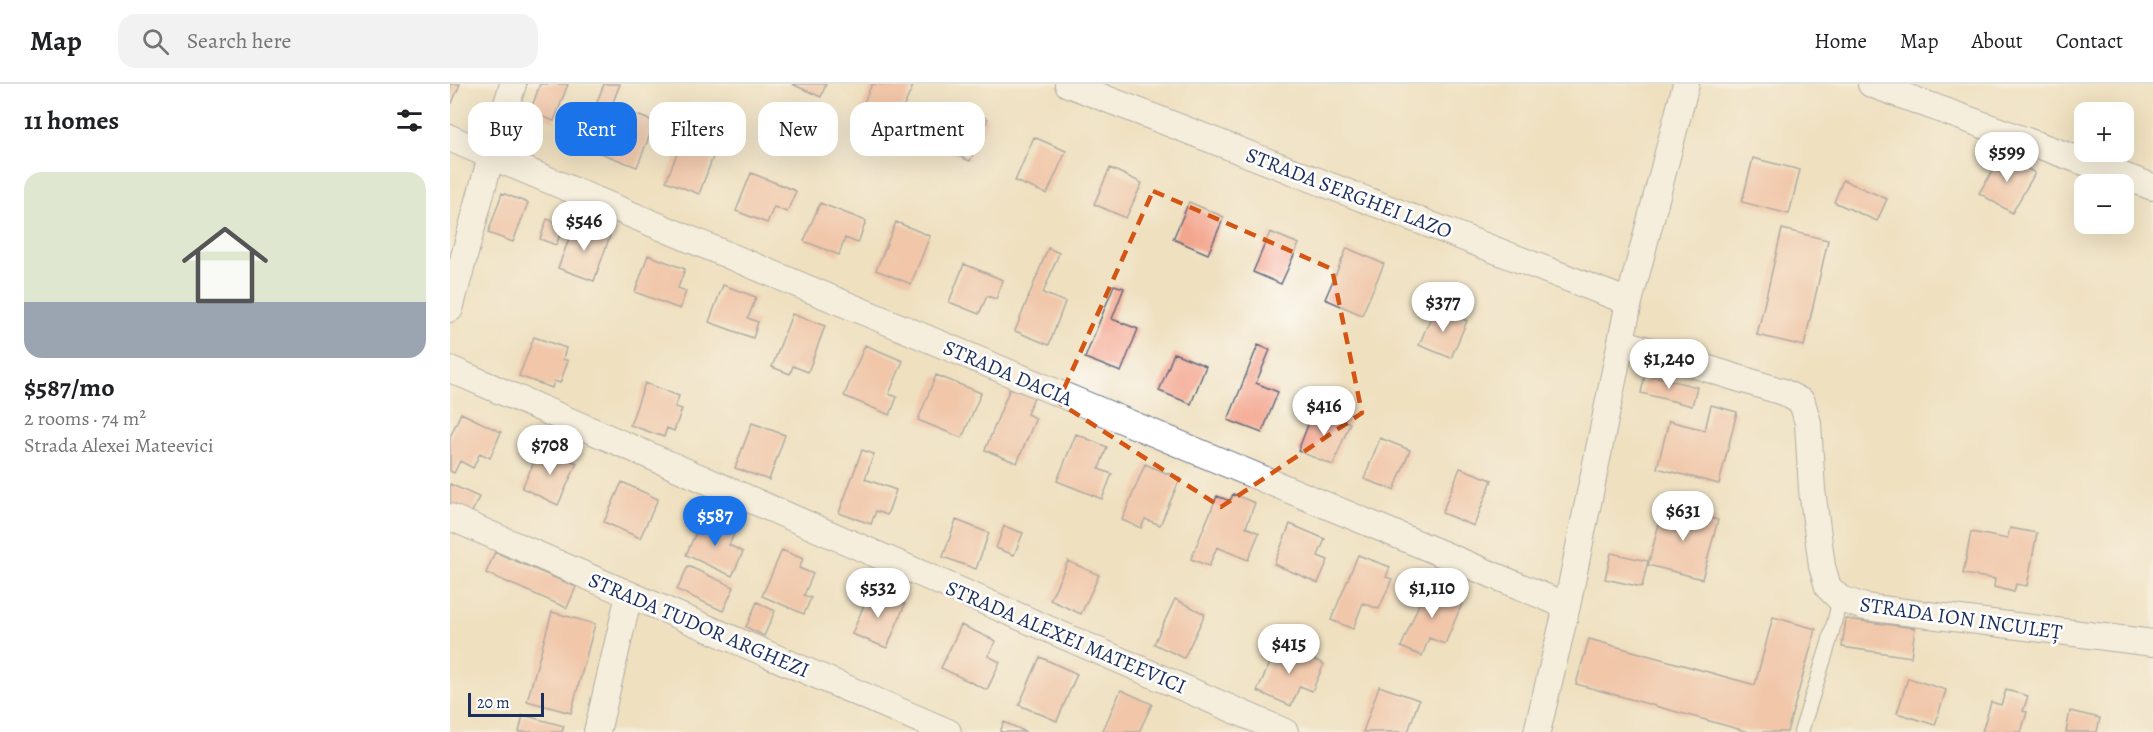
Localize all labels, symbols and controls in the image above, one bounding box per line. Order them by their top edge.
search box [118,14,538,68]
text: Map [30,22,82,60]
icon: search [139,25,172,58]
text: Search here [187,26,291,56]
text: Home [1814,27,1867,55]
text: Map [1900,27,1938,55]
text: About [1971,27,2023,55]
text: Contact [2056,27,2123,55]
chip: Buy [468,102,543,156]
chip: Rent [555,102,637,156]
chip: Filters [649,102,746,156]
chip: New [758,102,838,156]
chip: Apartment [850,102,985,156]
map controls [2074,102,2134,234]
button: + [2074,102,2134,162]
text: 11 homes [24,103,119,138]
icon: filters [393,104,426,137]
pin: $599 [1971,132,2043,183]
text: $599 [1989,138,2025,165]
street label: STRADA SERGHEI LAZO [1242,141,1456,245]
button: − [2074,174,2134,234]
pin: $546 [548,201,620,252]
text: $546 [566,207,602,234]
icon: home [171,211,279,319]
pin: $377 [1407,282,1479,333]
text: $377 [1426,288,1461,315]
street label: STRADA DACIA [939,333,1078,413]
pin: $1,240 [1620,339,1718,390]
text: $1,240 [1644,345,1694,372]
text: $587/mo [24,370,115,405]
pin: $416 [1288,386,1360,437]
text: $416 [1306,392,1342,419]
text: 2 rooms · 74 m² [24,405,146,432]
pin: $708 [514,425,586,476]
text: $708 [531,431,569,458]
text: Strada Alexei Mateevici [24,432,214,459]
pin: $631 [1647,491,1719,542]
pin: $587 [679,496,751,547]
text: $631 [1666,497,1700,524]
text: $587 [697,502,733,529]
street label: STRADA TUDOR ARGHEZI [584,566,814,684]
pin: $532 [842,568,914,619]
pin: $1,110 [1383,568,1481,619]
text: $532 [860,574,896,601]
street label: STRADA ALEXEI MATEEVICI [942,574,1190,700]
text: $1,110 [1409,574,1455,601]
street label: STRADA ION INCULEȚ [1858,590,2065,646]
pin: $415 [1253,624,1325,675]
text: $415 [1272,630,1306,657]
scale bar [468,690,544,718]
text: 20 m [477,692,510,714]

